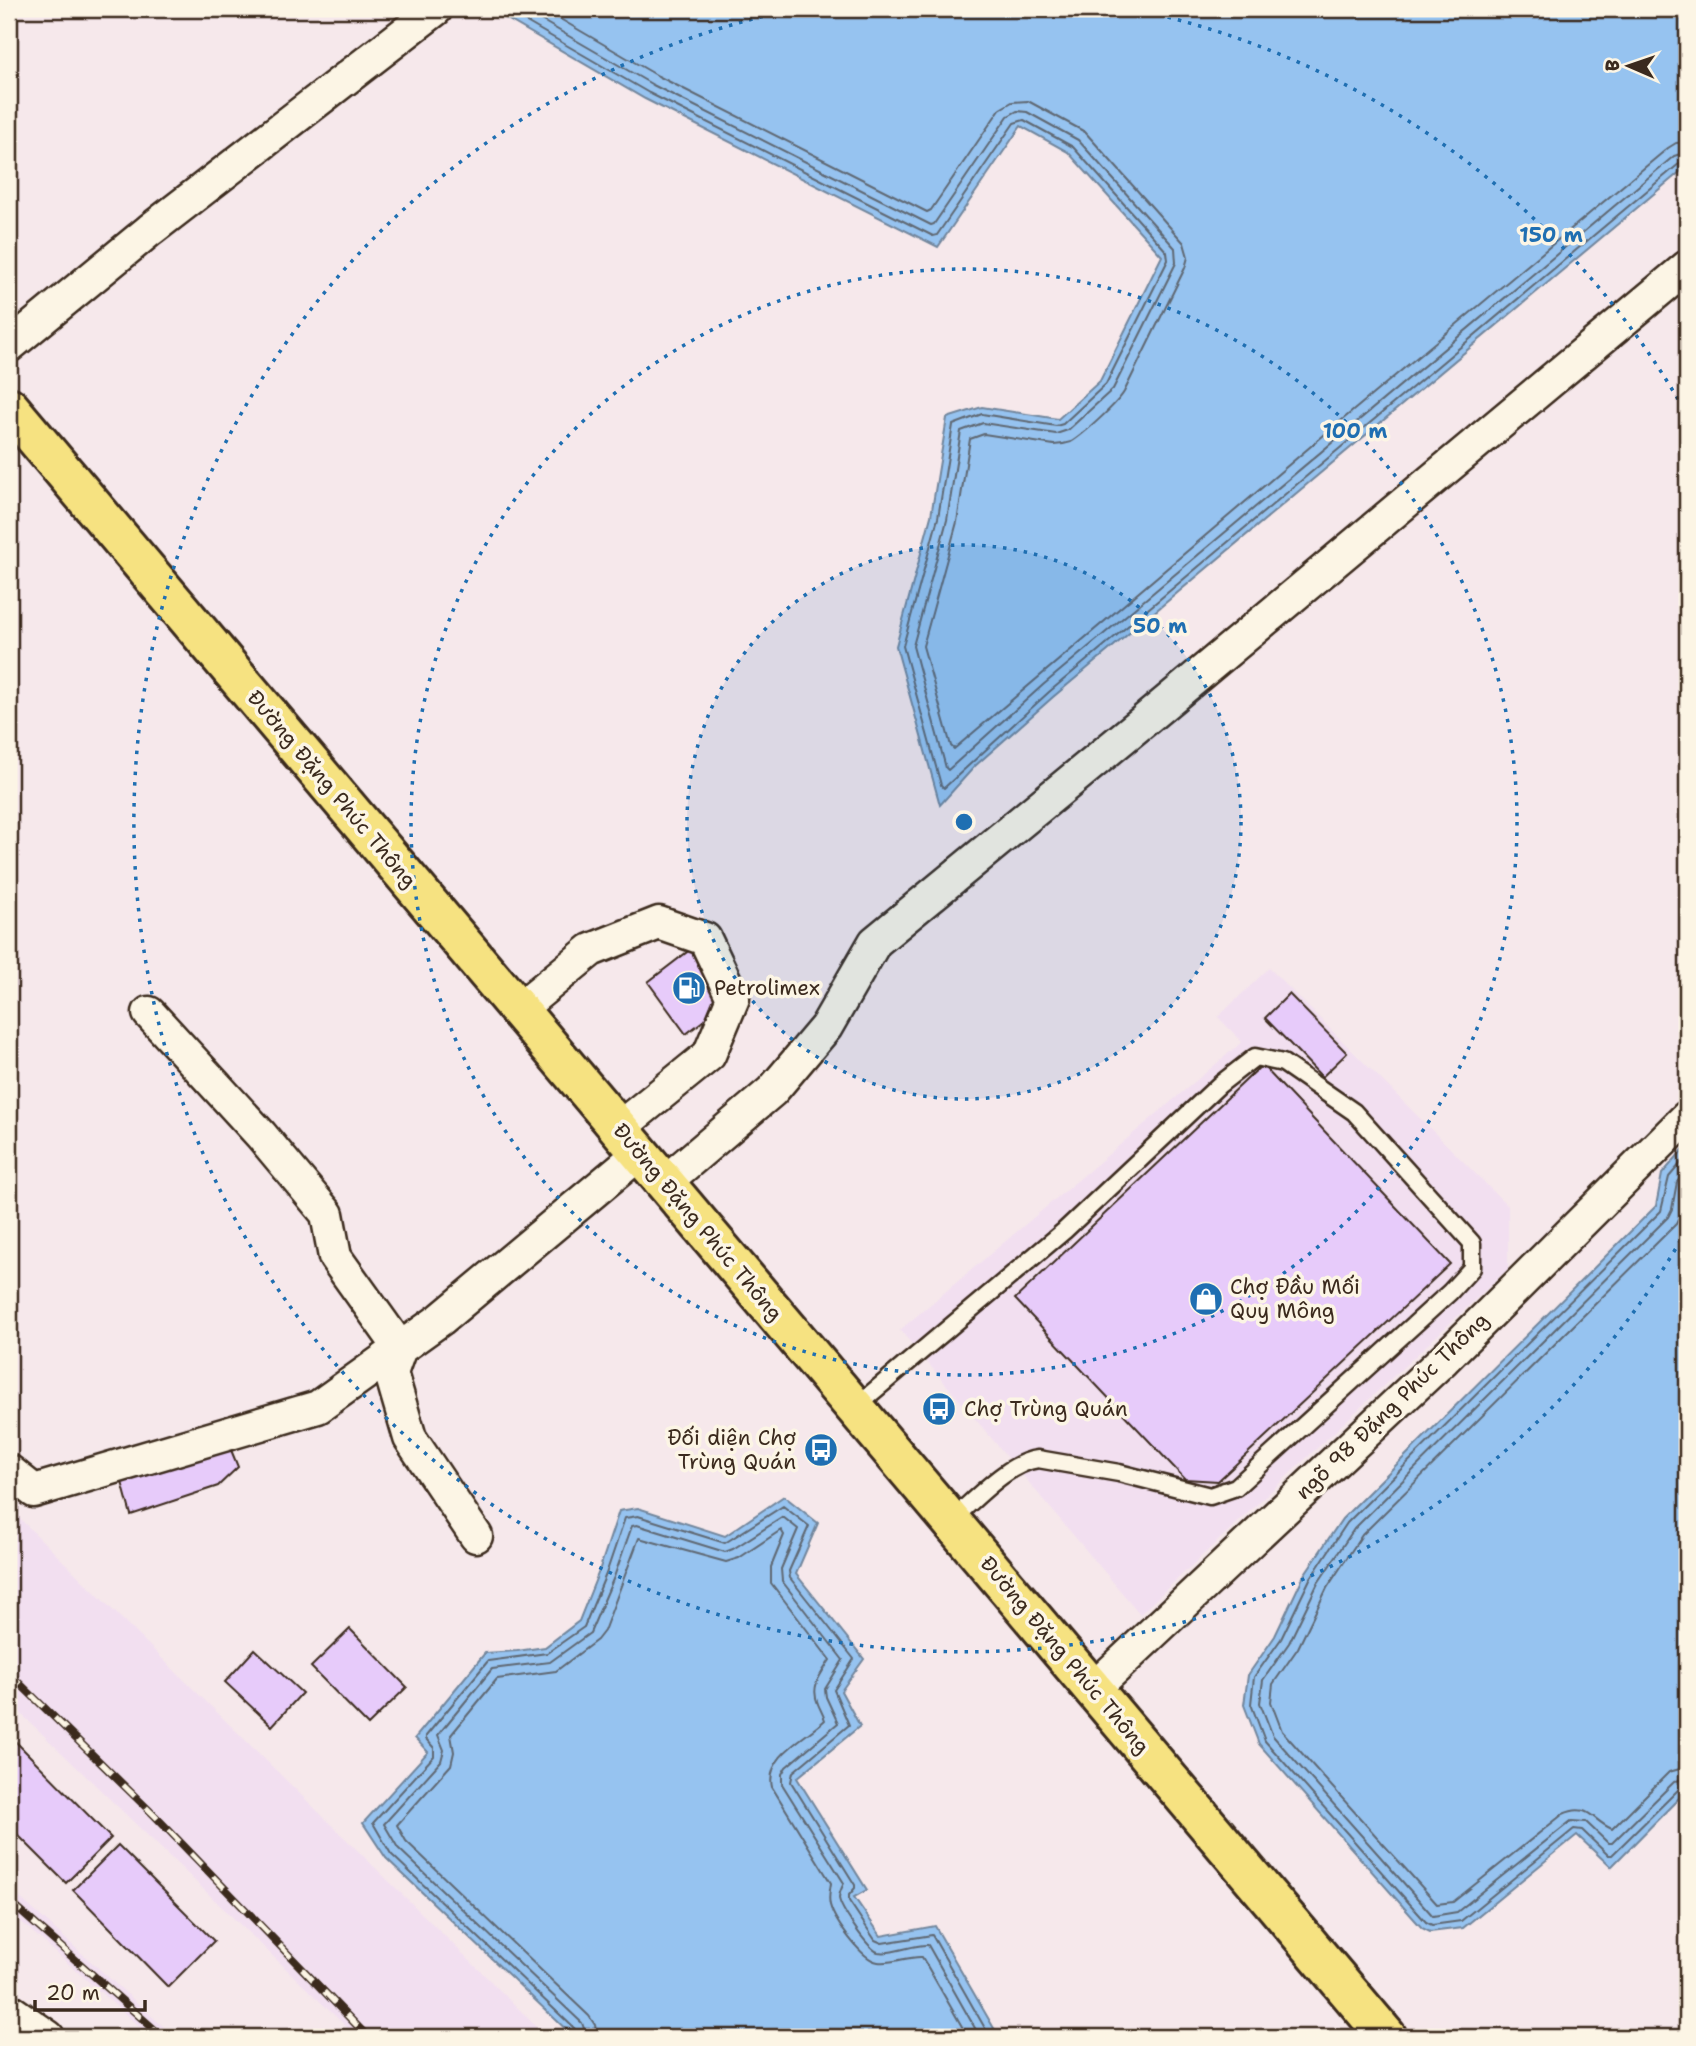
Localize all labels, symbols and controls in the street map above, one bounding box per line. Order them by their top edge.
north arrow [1594,32,1664,102]
text: B [1600,59,1625,72]
text: 150 m [1519,221,1583,249]
text: 100 m [1323,417,1387,445]
text: 50 m [1133,612,1187,640]
street label: Đường Đặng Phúc Thông [241,684,423,894]
centre of rings [952,810,976,834]
fuel station icon: Petrolimex [670,969,708,1007]
place label: Petrolimex [714,974,820,1002]
street label: Đường Đặng Phúc Thông [607,1117,789,1327]
place label: Chợ Đầu Mối Quy Mông [1230,1273,1360,1325]
shop icon: Chợ Đầu Mối Quy Mông [1187,1280,1225,1318]
street label: ngõ 98 Đặng Phúc Thông [1289,1306,1495,1506]
bus stop icon: Chợ Trùng Quán [920,1390,958,1428]
place label: Chợ Trùng Quán [964,1395,1128,1423]
place label: Đối diện Chợ Trùng Quán [667,1424,796,1476]
bus stop icon: Đối diện Chợ Trùng Quán [802,1431,840,1469]
street label: Đường Đặng Phúc Thông [974,1550,1156,1760]
scale bar [35,1969,145,2013]
text: 20 m [46,1979,100,2007]

